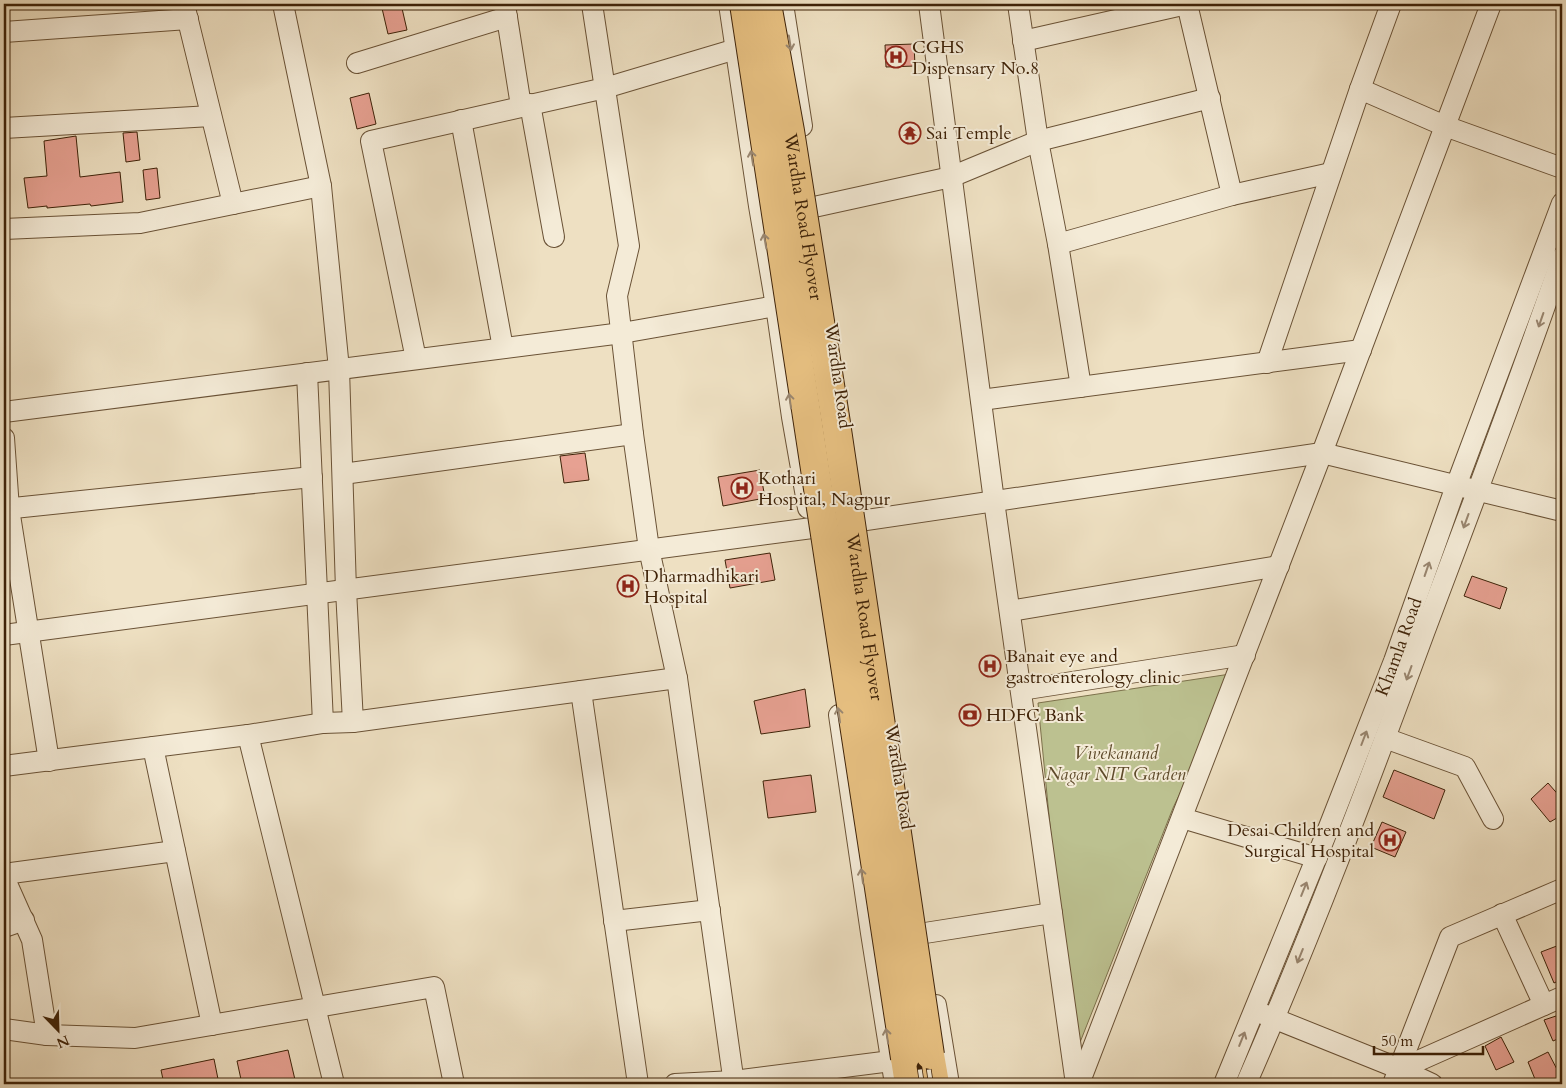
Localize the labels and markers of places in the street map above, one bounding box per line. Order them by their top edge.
place label: CGHS Dispensary No.8 [912,35,1039,81]
hospital icon: CGHS Dispensary No.8 [884,45,908,69]
temple icon: Sai Temple [898,121,922,145]
place label: Sai Temple [926,121,1012,146]
place label: Kothari Hospital, Nagpur [758,466,891,512]
hospital icon: Kothari Hospital, Nagpur [730,476,754,500]
place label: Dharmadhikari Hospital [644,564,759,610]
hospital icon: Dharmadhikari Hospital [616,574,640,598]
place label: Banait eye and gastroenterology clinic [1006,644,1181,690]
hospital icon: Banait eye and gastroenterology clinic [978,654,1002,678]
bank icon: HDFC Bank [958,703,982,727]
place label: HDFC Bank [986,703,1085,728]
place label: Desai Children and Surgical Hospital [1227,818,1374,864]
hospital icon: Desai Children and Surgical Hospital [1378,828,1402,852]

